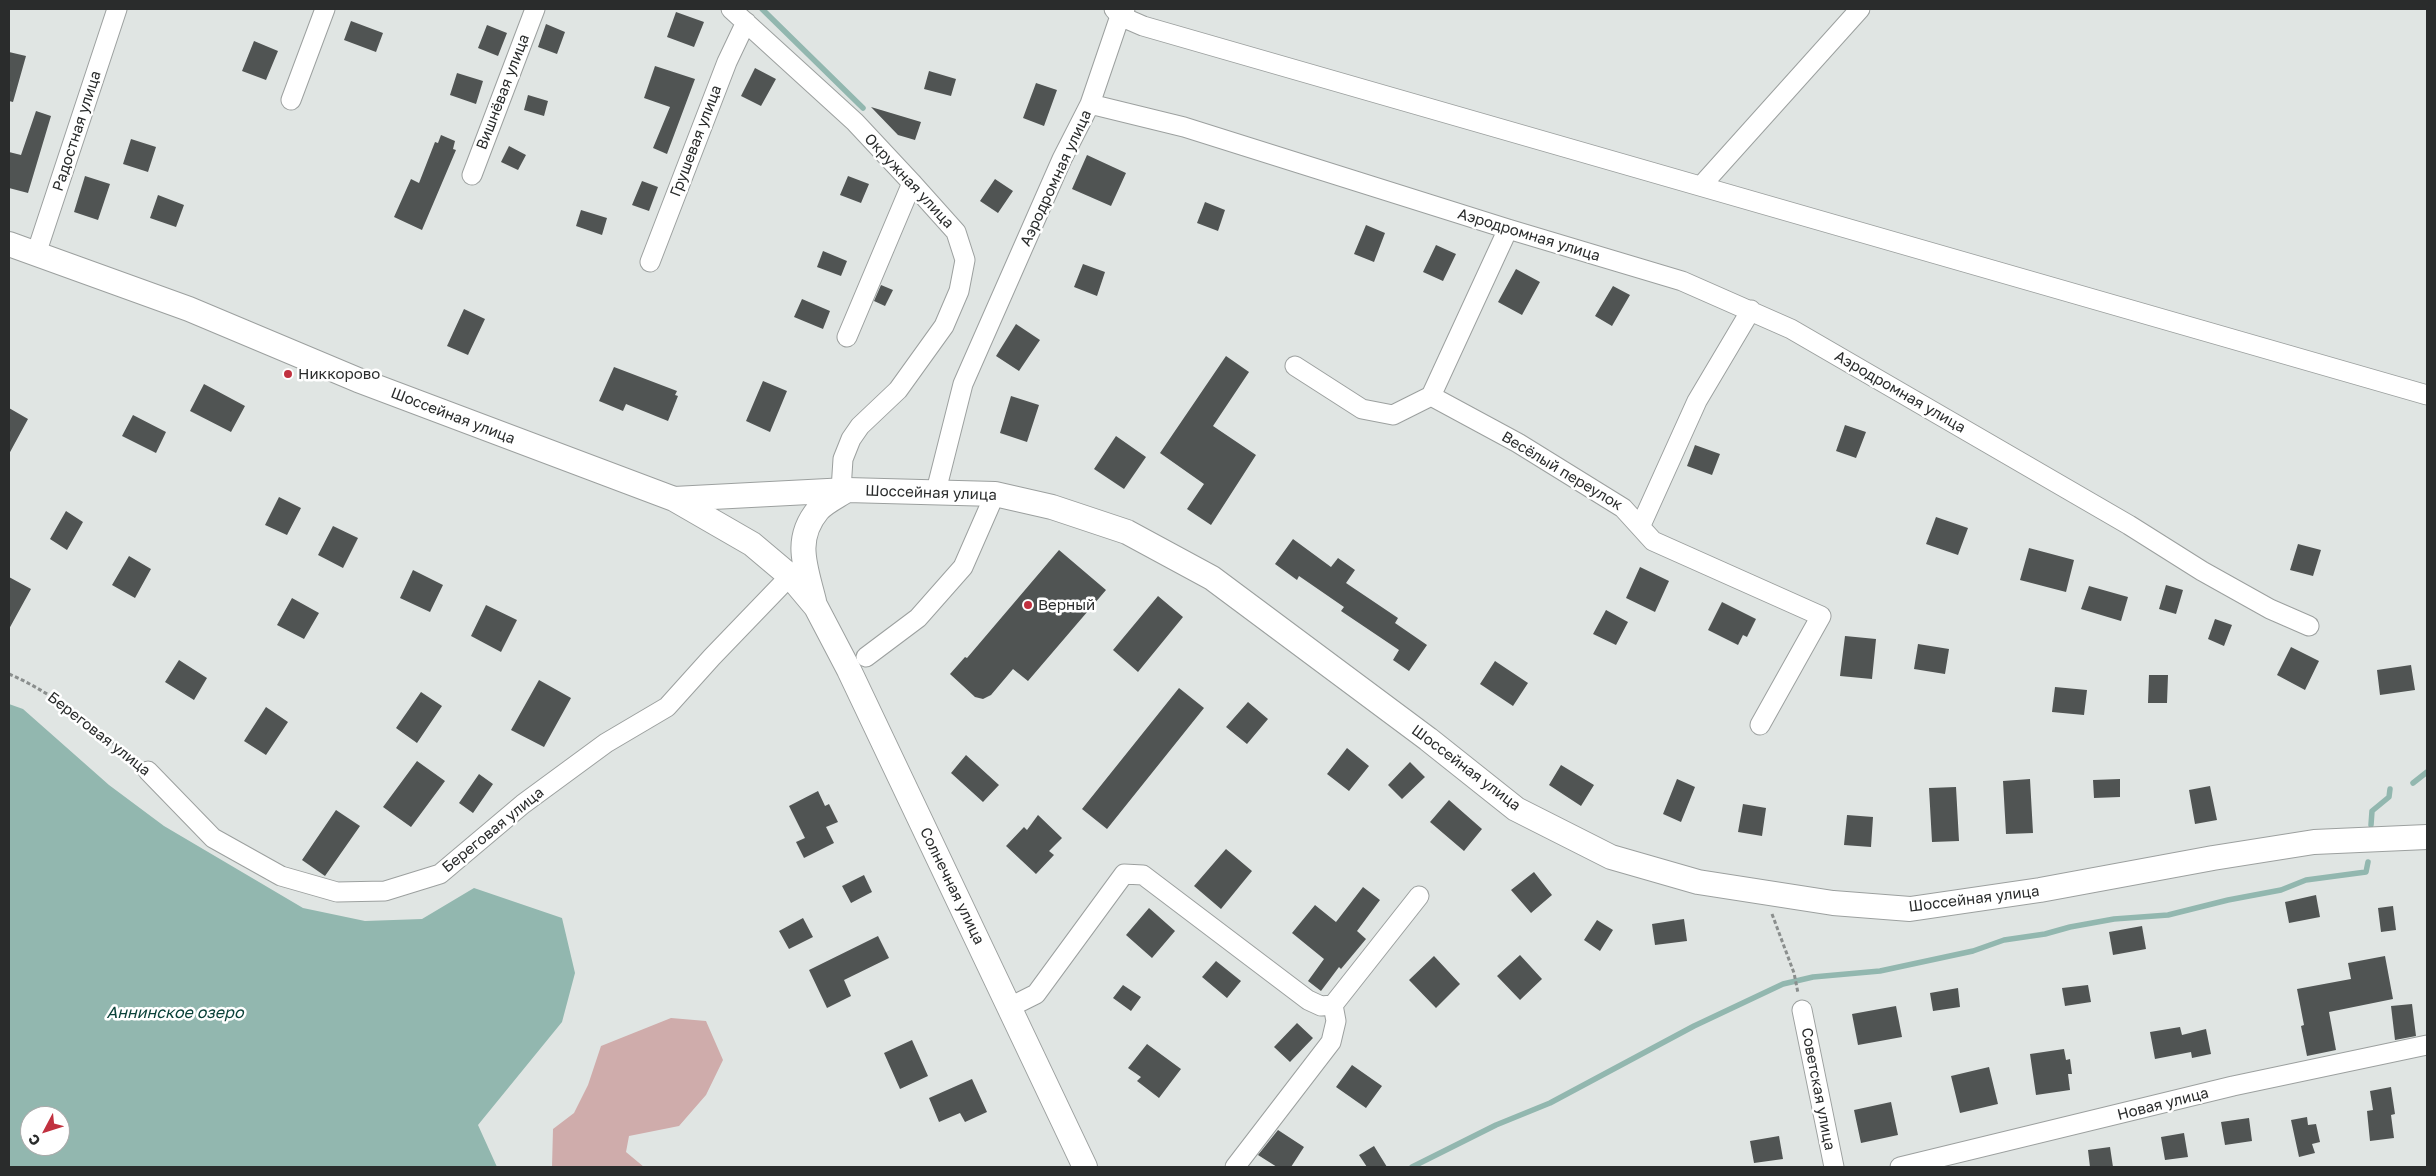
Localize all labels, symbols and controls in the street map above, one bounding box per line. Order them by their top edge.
street label: Вишнёвая улица [473,32,533,152]
street label: Радостная улица [49,68,105,194]
street label: Грушевая улица [666,83,726,199]
street label: Аэродромная улица [1017,107,1095,249]
street label: Окружная улица [860,130,958,232]
street label: Аэродромная улица [1456,205,1602,265]
street label: Аэродромная улица [1831,347,1969,437]
place label: Никкорово [298,365,380,383]
marker: Никкорово [282,368,294,380]
street label: Шоссейная улица [388,384,518,448]
street label: Весёлый переулок [1498,428,1626,514]
street label: Шоссейная улица [865,482,997,504]
place label: Верный [1038,596,1095,614]
marker: Верный [1022,599,1034,611]
street label: Береговая улица [44,688,154,780]
street label: Шоссейная улица [1408,721,1524,815]
street label: Береговая улица [439,784,547,876]
street label: Солнечная улица [916,825,988,947]
street label: Шоссейная улица [1908,882,2040,916]
water label: Аннинское озеро [107,1003,243,1023]
street label: Советская улица [1797,1026,1839,1152]
street label: Новая улица [2115,1084,2211,1124]
north arrow [20,1106,70,1156]
text: С [24,1131,44,1150]

